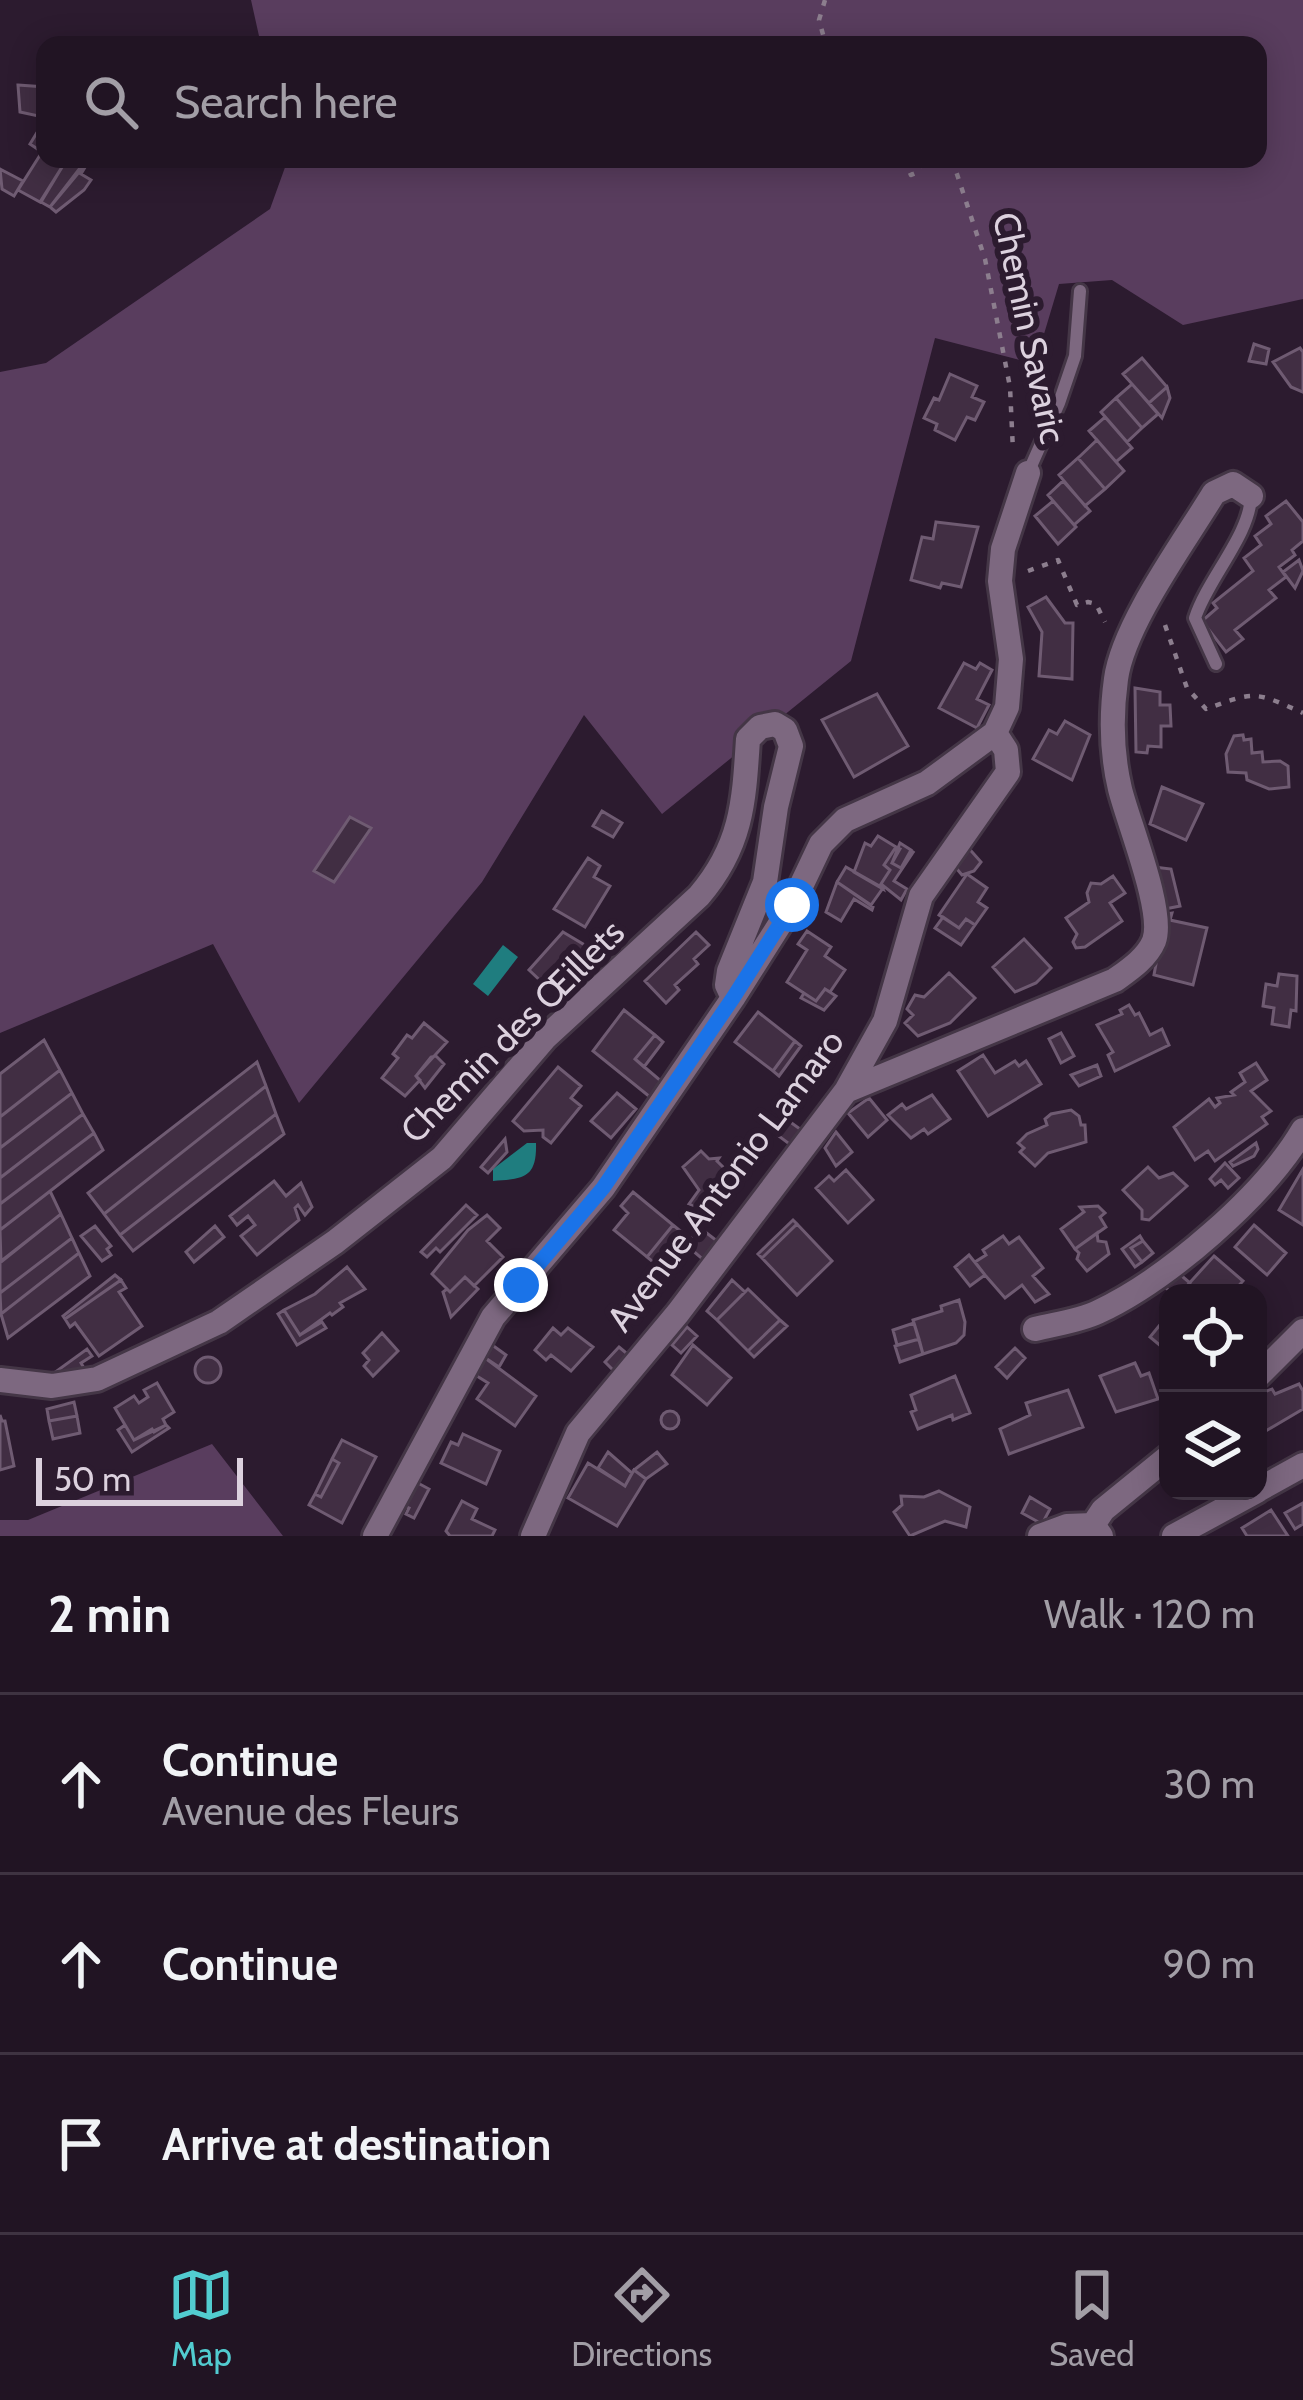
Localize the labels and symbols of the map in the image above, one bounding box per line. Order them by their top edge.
street label: Chemin Savaric [984,208,1076,448]
route start [765,878,819,932]
street label: Chemin des Œillets [391,910,633,1152]
street label: Avenue Antonio Lamaro [597,1020,853,1340]
route end [494,1258,548,1312]
scale bar [36,1452,243,1505]

